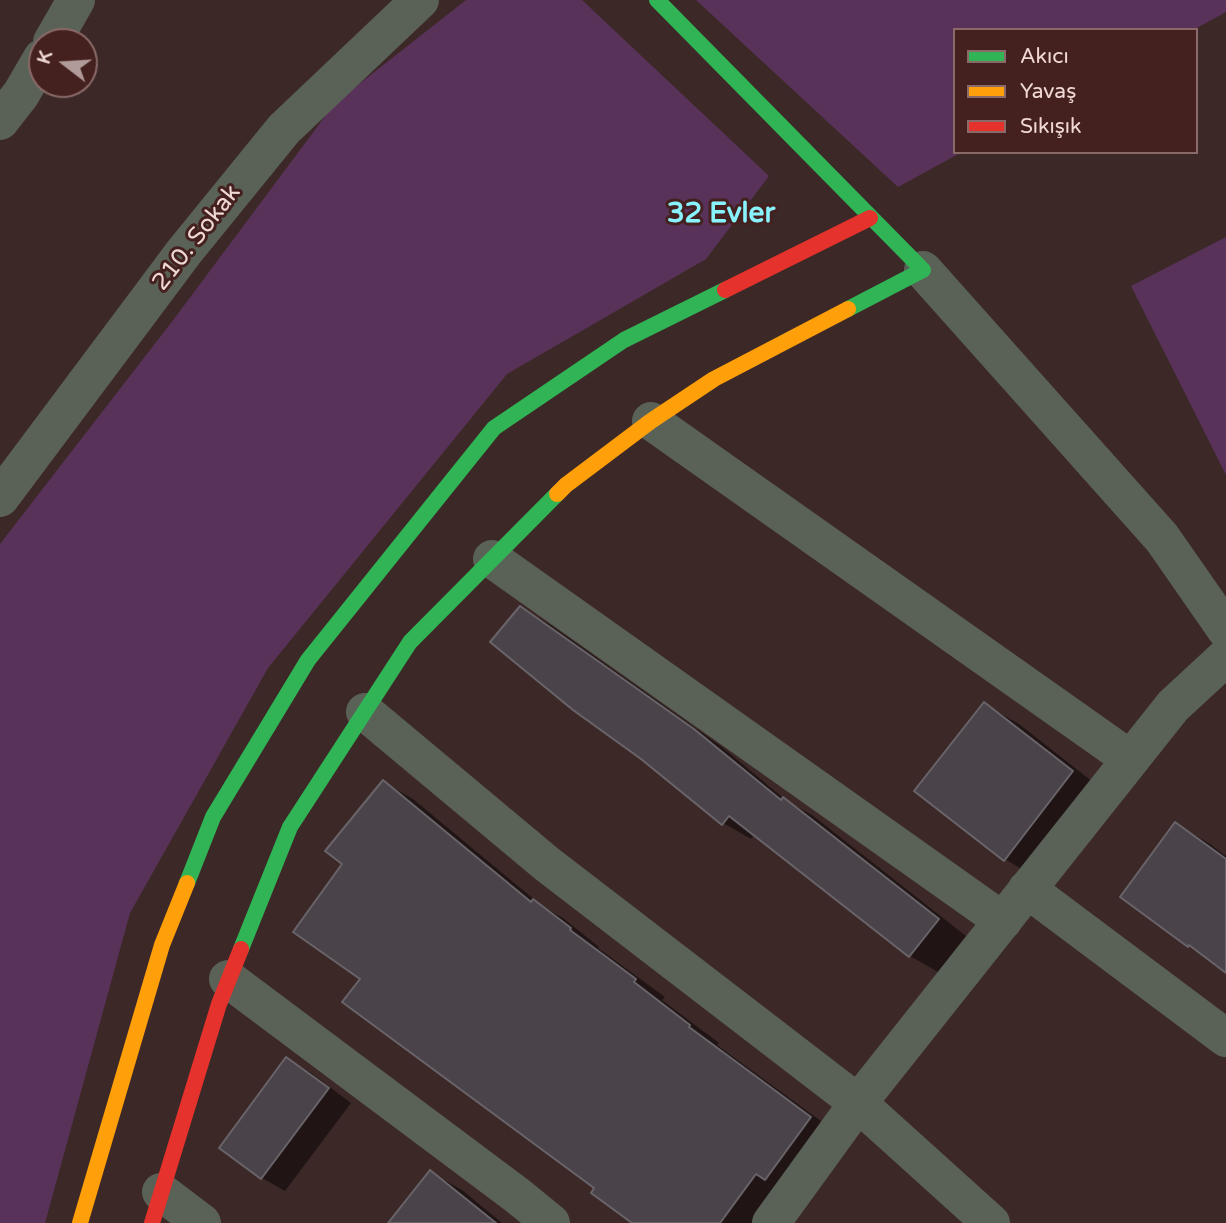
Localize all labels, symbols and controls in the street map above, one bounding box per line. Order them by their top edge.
north arrow [28,28,98,98]
legend [953,28,1198,154]
text: Akıcı [1020,44,1069,69]
text: K [32,48,57,67]
text: Yavaş [1020,79,1076,104]
text: Sıkışık [1020,114,1081,139]
street label: 210. Sokak [147,179,247,297]
district label: 32 Evler [667,198,775,232]

